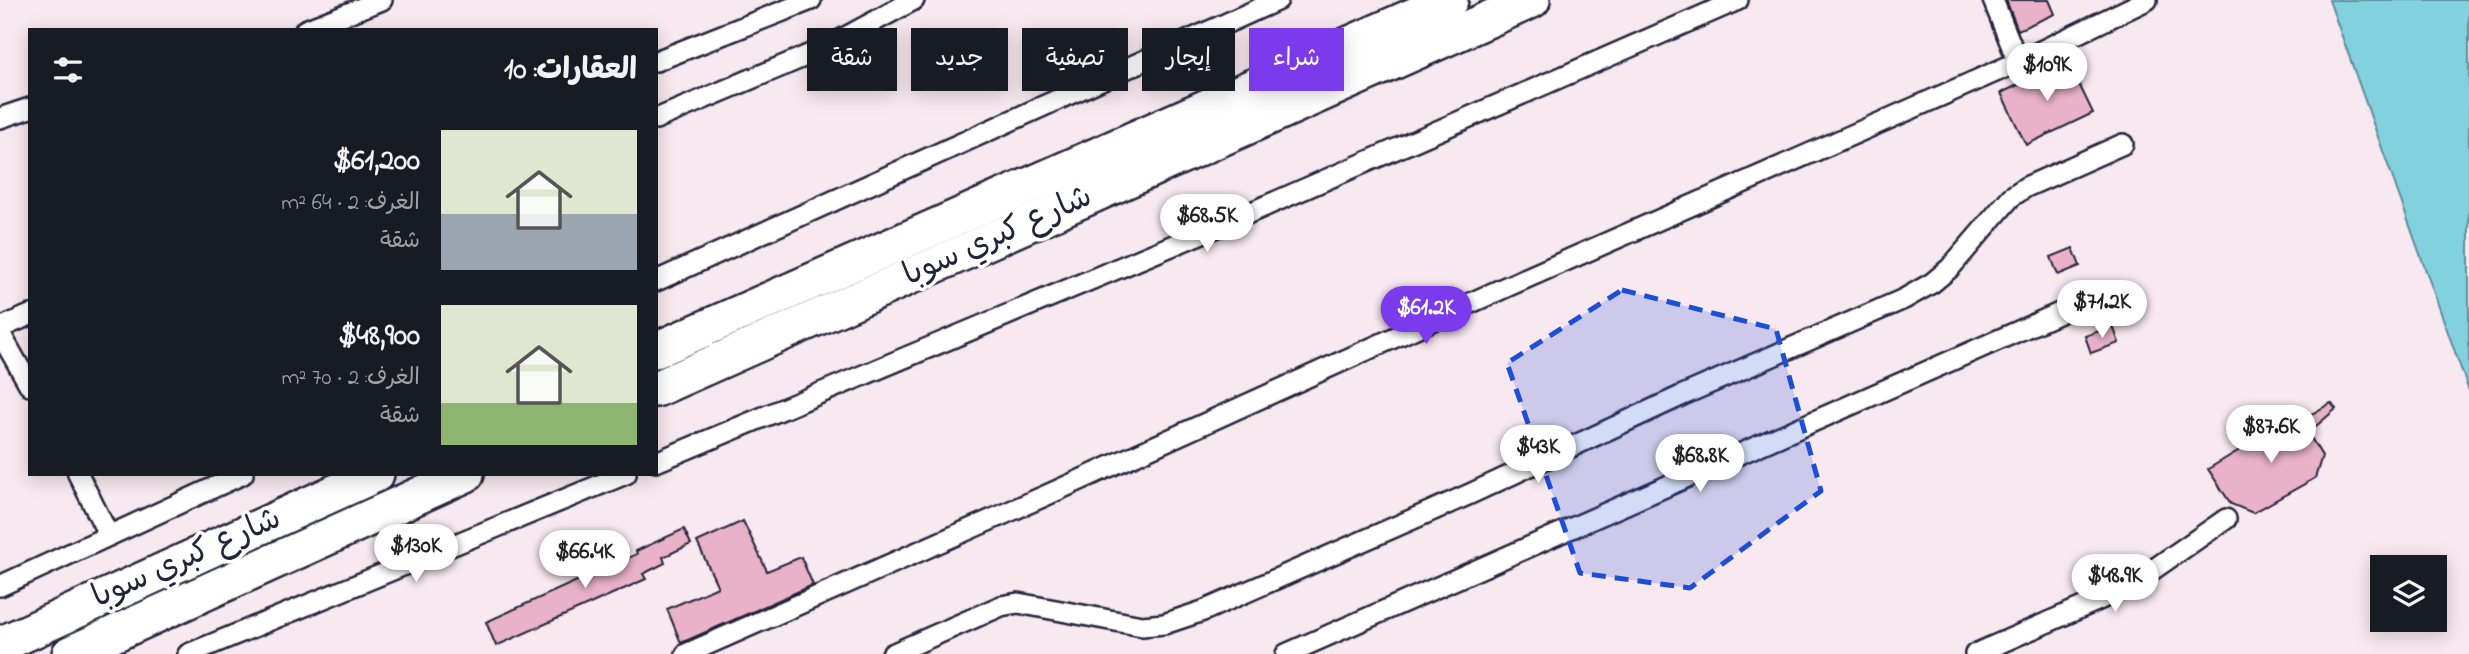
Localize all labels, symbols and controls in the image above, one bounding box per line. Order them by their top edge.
chip: شقة [807,28,897,91]
chip: جديد [911,28,1008,91]
chip: تصفية [1022,28,1128,91]
chip: إيجار [1142,28,1235,91]
chip: شراء [1249,28,1344,91]
pin: $109K [1998,43,2096,103]
text: العقارات: 10 [504,49,637,93]
text: $109K [2022,49,2072,82]
icon: filters [49,51,87,89]
text: $61,200 [333,140,420,184]
icon: home [497,158,581,242]
street label: شارع كبري سوبا [896,174,1100,300]
text: الغرف: 2 · 64 m² [281,187,420,220]
pin: $68.5K [1150,194,1264,254]
text: $68.5K [1176,200,1238,233]
text: شقة [380,225,420,258]
pin: $71.2K [2045,280,2159,340]
pin: $61.2K [1369,286,1483,346]
text: $71.2K [2073,286,2131,319]
text: $61.2K [1397,292,1455,325]
text: $48,900 [338,315,420,359]
icon: home [497,333,581,417]
text: الغرف: 2 · 70 m² [282,362,420,395]
text: شقة [380,400,420,433]
pin: $87.6K [2214,406,2328,465]
text: $87.6K [2242,411,2300,444]
pin: $43K [1497,426,1579,485]
text: $43K [1516,431,1560,464]
pin: $68.8K [1643,434,1757,494]
text: $68.8K [1671,440,1729,473]
street label: شارع كبري سوبا [85,496,289,622]
pin: $130K [367,524,465,584]
text: $130K [390,530,442,563]
pin: $66.4K [528,530,642,590]
text: $66.4K [555,536,615,569]
pin: $48.9K [2058,554,2172,614]
map controls [2370,555,2447,632]
button: layers [2370,555,2447,632]
text: $48.9K [2088,560,2142,593]

